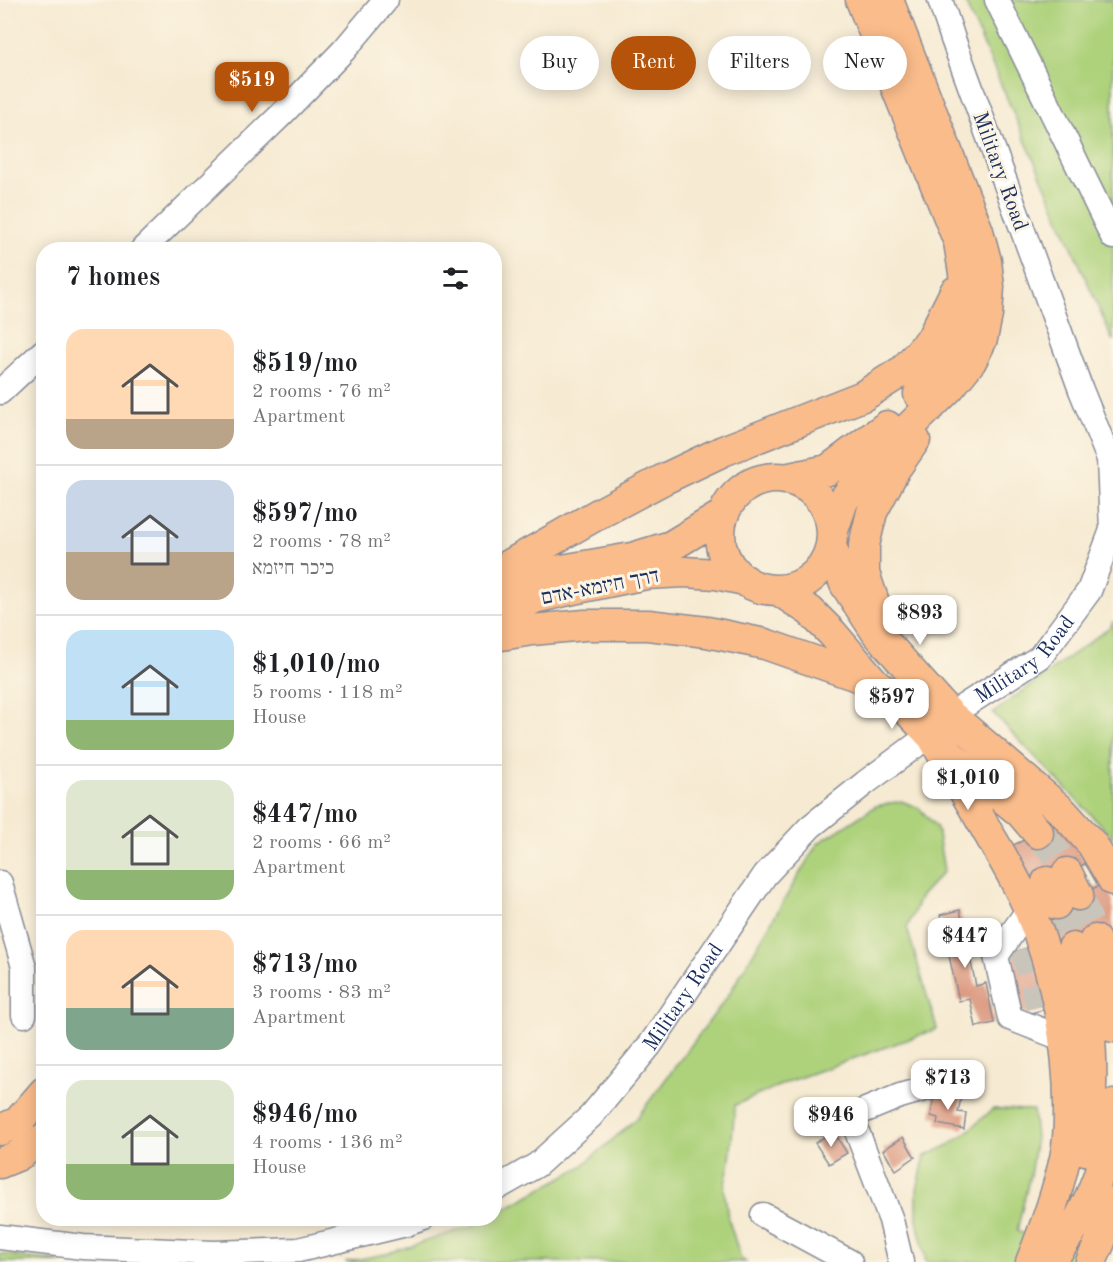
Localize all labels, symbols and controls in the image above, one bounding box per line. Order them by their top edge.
chip: Buy [520,36,599,90]
chip: Rent [611,36,696,90]
chip: Filters [708,36,811,90]
chip: New [823,36,907,90]
pin: $519 [216,62,288,113]
text: $519 [229,71,275,91]
street label: Military Road [968,109,1031,234]
icon: filters [439,262,472,295]
text: 7 homes [66,265,160,291]
text: $519/mo [252,351,358,377]
icon: home [114,353,186,425]
text: 2 rooms · 76 m² [252,382,391,402]
text: Apartment [252,407,346,427]
text: $597/mo [252,501,358,527]
icon: home [114,504,186,576]
text: 2 rooms · 78 m² [252,532,391,552]
text: כיכר חיזמא [252,559,334,579]
street label: דרך חיזמא-אדם [540,566,661,609]
pin: $893 [884,595,956,646]
text: $893 [897,604,943,624]
street label: Military Road [972,612,1079,708]
text: $1,010/mo [252,652,380,678]
icon: home [114,654,186,726]
pin: $597 [856,679,928,730]
text: 5 rooms · 118 m² [252,683,402,703]
text: $597 [869,688,915,708]
text: House [252,708,306,728]
pin: $1,010 [919,760,1017,811]
text: $1,010 [936,769,1000,789]
text: $447/mo [252,802,358,828]
icon: home [114,804,186,876]
text: 2 rooms · 66 m² [252,833,391,853]
text: Apartment [252,858,346,878]
pin: $447 [929,918,1001,969]
text: $447 [942,927,988,947]
street label: Military Road [640,940,728,1055]
text: $713/mo [252,952,358,978]
icon: home [114,954,186,1026]
text: 3 rooms · 83 m² [252,983,391,1003]
text: Apartment [252,1008,346,1028]
pin: $713 [912,1060,984,1111]
text: $713 [925,1069,971,1089]
pin: $946 [795,1097,867,1148]
text: $946/mo [252,1102,358,1128]
icon: home [114,1104,186,1176]
text: $946 [808,1106,854,1126]
text: 4 rooms · 136 m² [252,1133,402,1153]
text: House [252,1158,306,1178]

